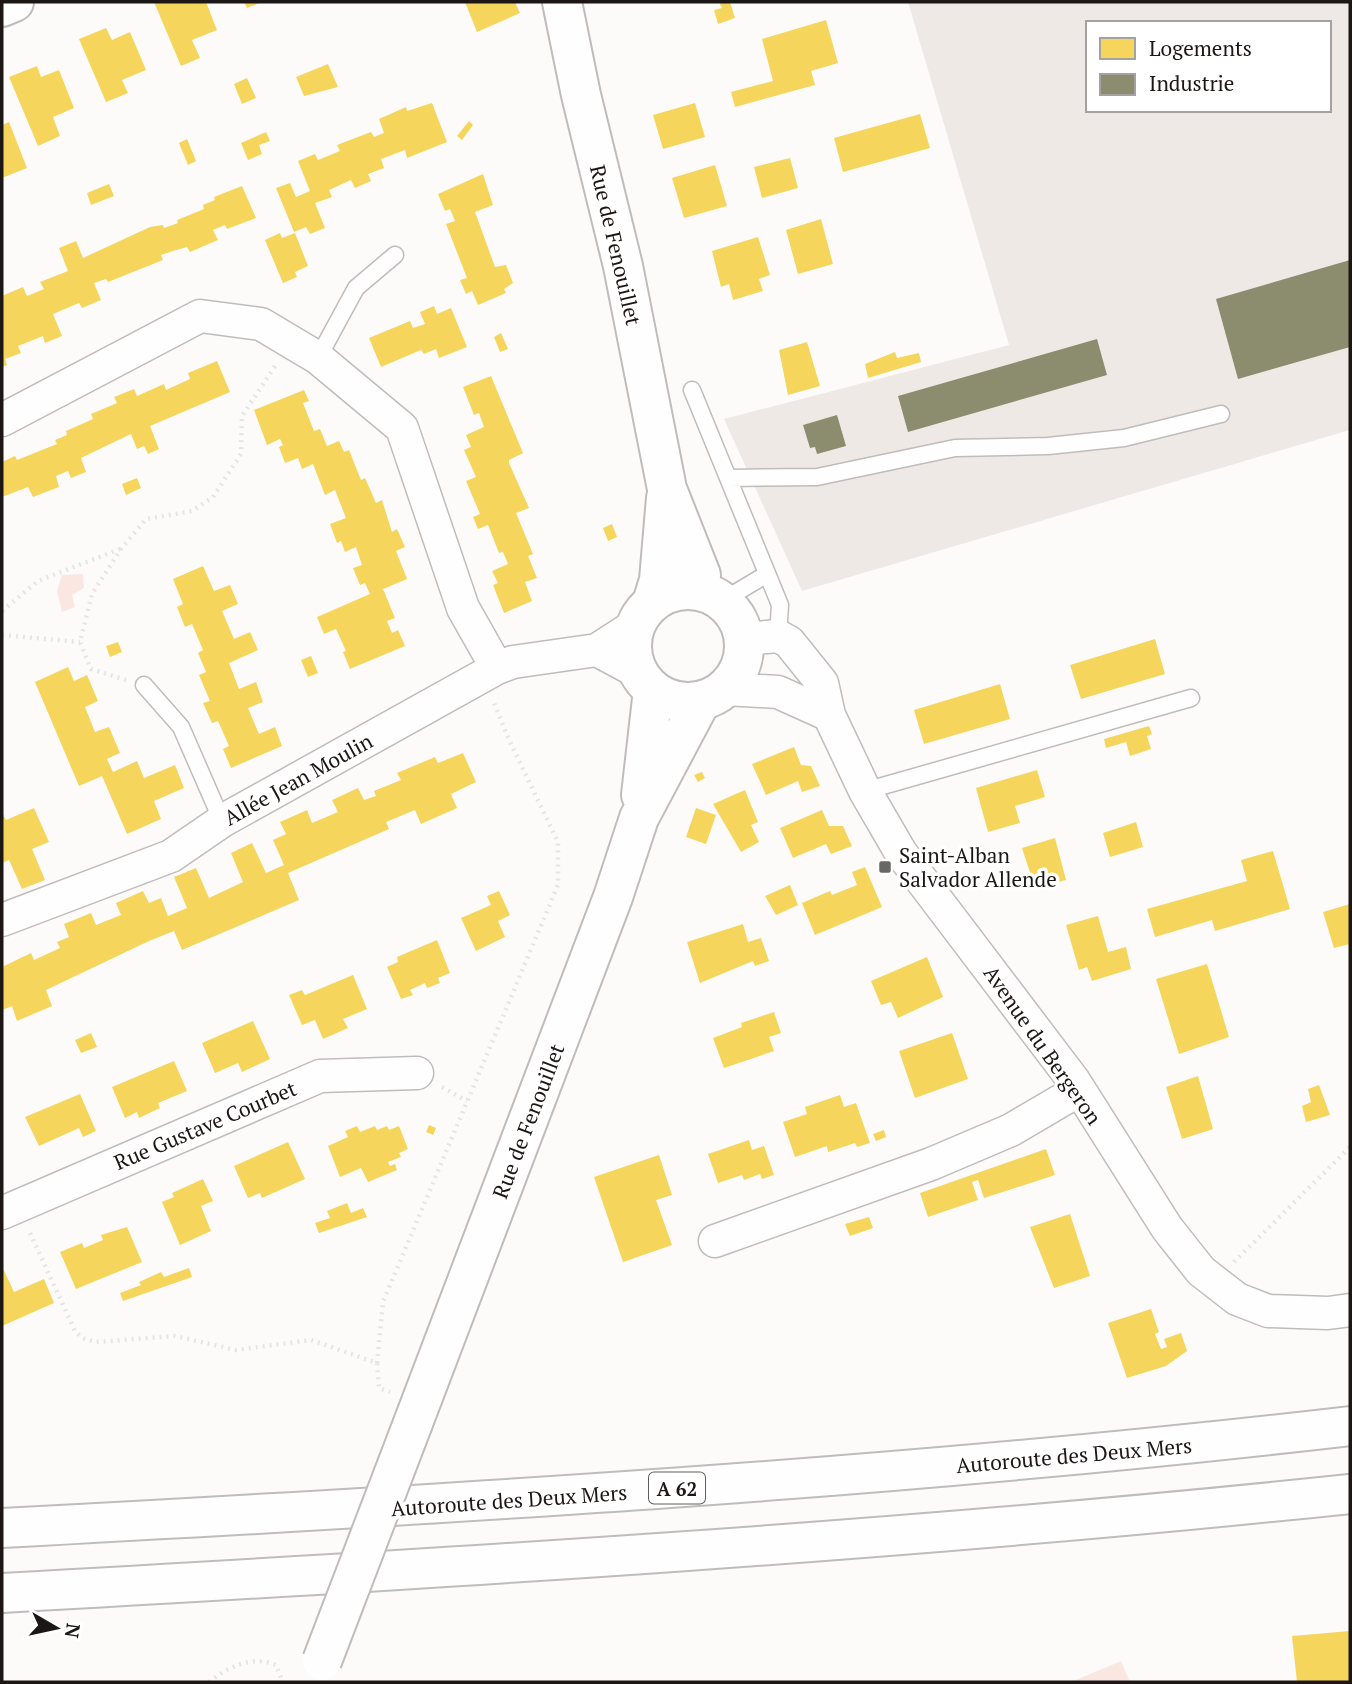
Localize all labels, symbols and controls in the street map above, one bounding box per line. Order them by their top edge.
legend [1086,21,1331,112]
text: Logements [1149,34,1252,62]
text: Industrie [1149,69,1234,97]
street label: Rue de Fenouillet [584,162,648,328]
street label: Allée Jean Moulin [219,726,378,832]
place label: Saint-Alban Salvador Allende [899,841,1057,893]
marker: Saint-Alban Salvador Allende [877,859,893,875]
street label: Avenue du Bergeron [978,960,1109,1130]
street label: Rue de Fenouillet [486,1039,571,1203]
street label: Rue Gustave Courbet [110,1074,301,1176]
street label: Autoroute des Deux Mers [955,1431,1193,1479]
road number: A 62 [649,1472,705,1504]
street label: Autoroute des Deux Mers [390,1478,628,1522]
north arrow [21,1593,91,1663]
text: N [60,1622,87,1640]

